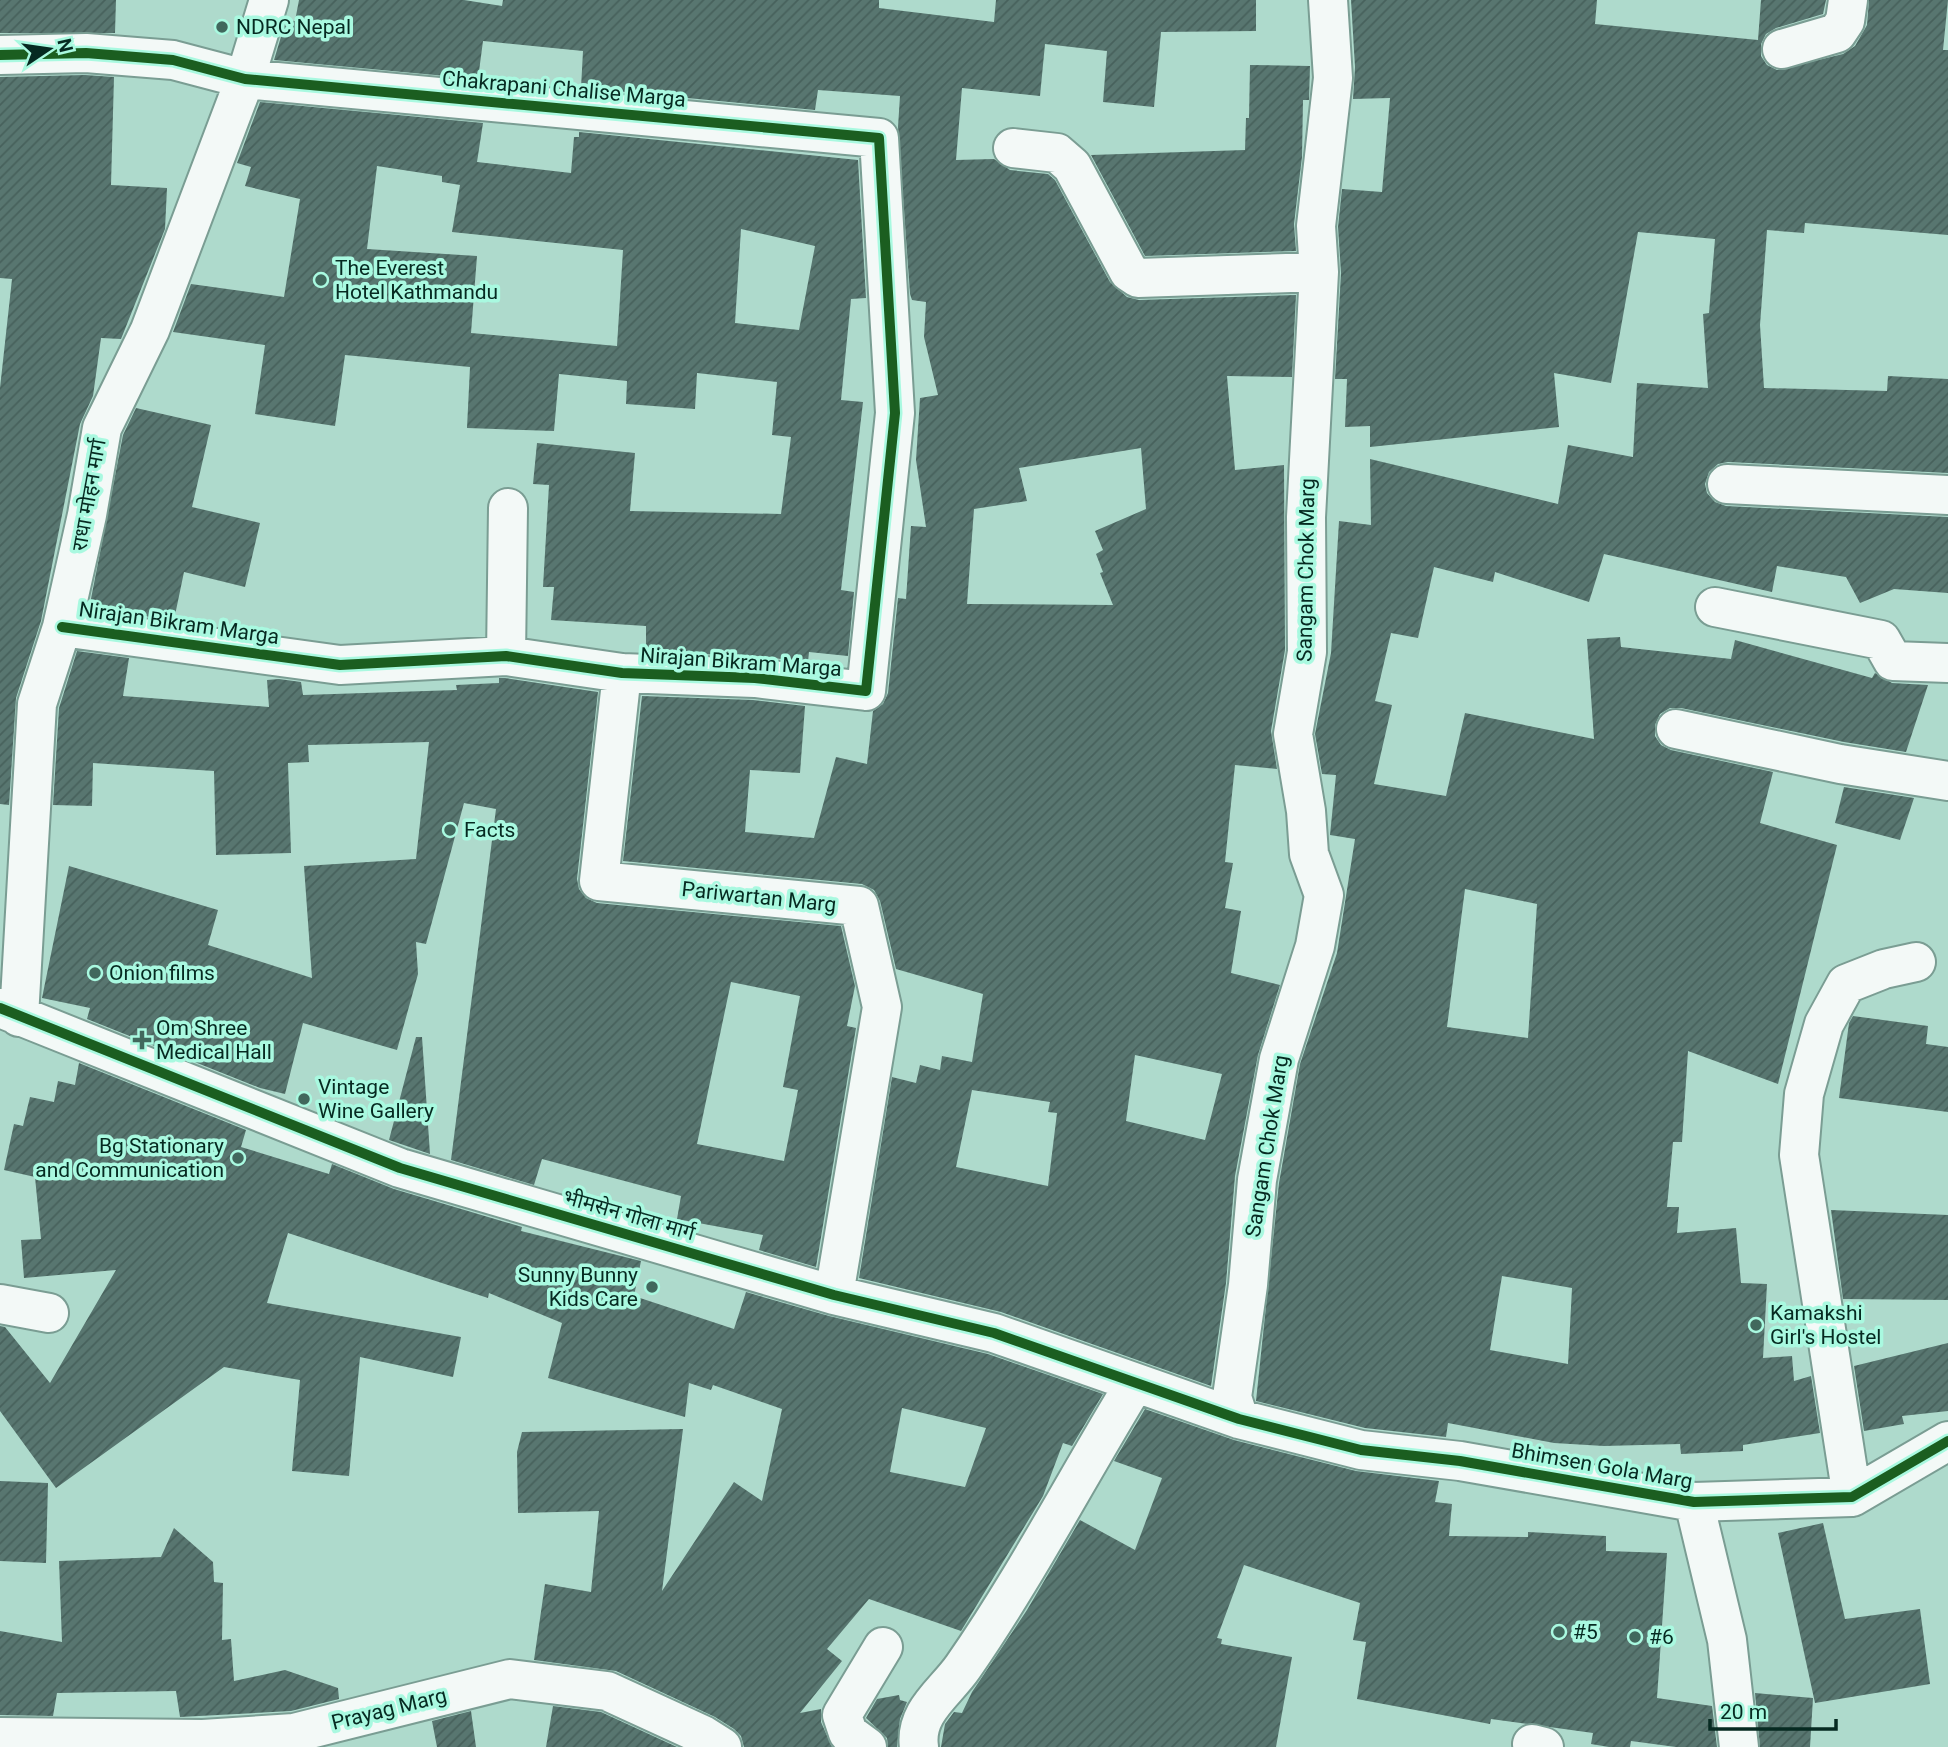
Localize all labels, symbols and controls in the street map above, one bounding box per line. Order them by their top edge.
north arrow [14,14,84,84]
place label: NDRC Nepal [236,15,351,39]
marker: NDRC Nepal [214,19,230,35]
text: N [52,36,78,54]
street label: Chakrapani Chalise Marga [441,66,687,112]
place label: The Everest Hotel Kathmandu [335,256,498,304]
marker: The Everest Hotel Kathmandu [313,272,329,288]
street label: राधा मोहन मार्ग [67,436,111,553]
street label: Sangam Chok Marg [1292,478,1320,662]
street label: Nirajan Bikram Marga [77,597,281,649]
street label: Nirajan Bikram Marga [639,643,843,681]
place label: Facts [464,818,515,842]
marker: Facts [442,822,458,838]
street label: Pariwartan Marg [681,877,837,917]
place label: Onion films [109,961,215,985]
marker: Onion films [87,965,103,981]
place label: Om Shree Medical Hall [156,1016,272,1064]
marker: Om Shree Medical Hall [134,1032,150,1048]
street label: Sangam Chok Marg [1241,1053,1293,1239]
place label: Vintage Wine Gallery [318,1075,434,1123]
marker: Vintage Wine Gallery [296,1091,312,1107]
place label: Bg Stationary and Communication [35,1134,224,1182]
marker: Bg Stationary and Communication [230,1150,246,1166]
street label: भीमसेन गोला मार्ग [560,1185,699,1246]
place label: Sunny Bunny Kids Care [518,1263,638,1311]
marker: Sunny Bunny Kids Care [644,1279,660,1295]
place label: Kamakshi Girl's Hostel [1770,1301,1881,1349]
marker: Kamakshi Girl's Hostel [1748,1317,1764,1333]
street label: Bhimsen Gola Marg [1510,1438,1694,1494]
place label: #5 [1573,1620,1598,1644]
marker: #5 [1551,1624,1567,1640]
place label: #6 [1649,1625,1674,1649]
marker: #6 [1627,1629,1643,1645]
street label: Prayag Marg [329,1683,449,1735]
scale bar [1710,1688,1836,1732]
text: 20 m [1720,1700,1767,1724]

